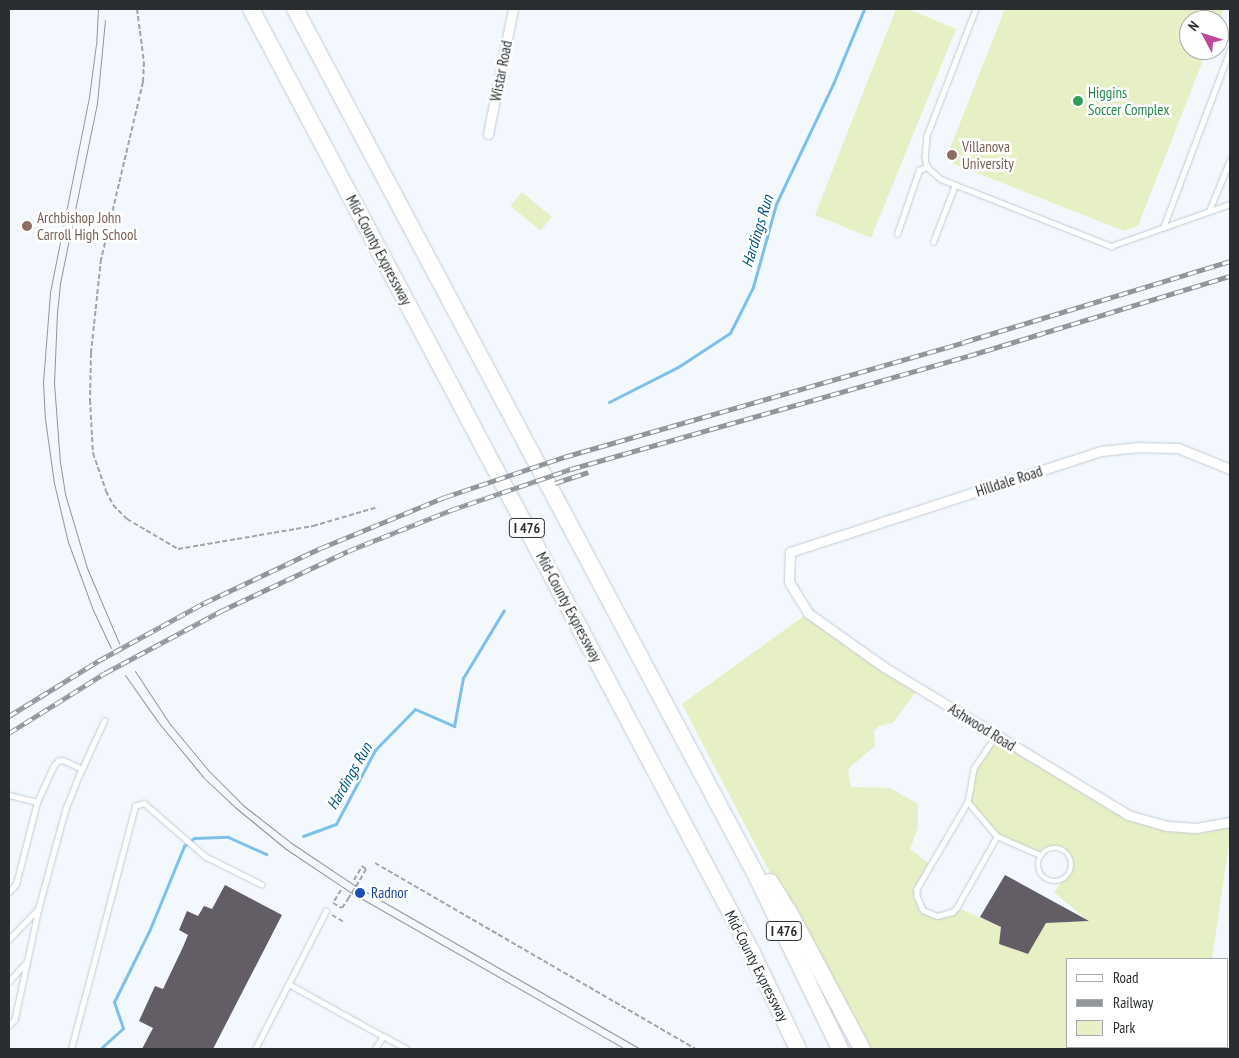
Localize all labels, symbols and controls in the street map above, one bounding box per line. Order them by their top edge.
north arrow [1179,10,1229,60]
text: N [1184,17,1203,35]
street label: Wistar Road [486,39,516,103]
place label: Higgins Soccer Complex [1088,83,1169,118]
marker: Higgins Soccer Complex [1072,95,1084,107]
place label: Villanova University [962,137,1014,172]
marker: Villanova University [946,149,958,161]
street label: Mid-County Expressway [342,192,416,308]
water label: Hardings Run [737,193,777,269]
place label: Archbishop John Carroll High School [37,208,137,243]
marker: Archbishop John Carroll High School [21,220,33,232]
street label: Hilldale Road [973,462,1045,500]
road number: I 476 [508,516,546,540]
street label: Mid-County Expressway [532,549,606,665]
street label: Ashwood Road [945,699,1019,755]
water label: Hardings Run [322,739,376,813]
place label: Radnor [371,884,408,902]
marker: Radnor [353,886,367,900]
street label: Mid-County Expressway [721,907,793,1025]
road number: I 476 [765,919,803,942]
legend [1066,958,1229,1048]
text: Road [1113,968,1139,987]
text: Railway [1113,993,1153,1012]
text: Park [1113,1018,1135,1037]

